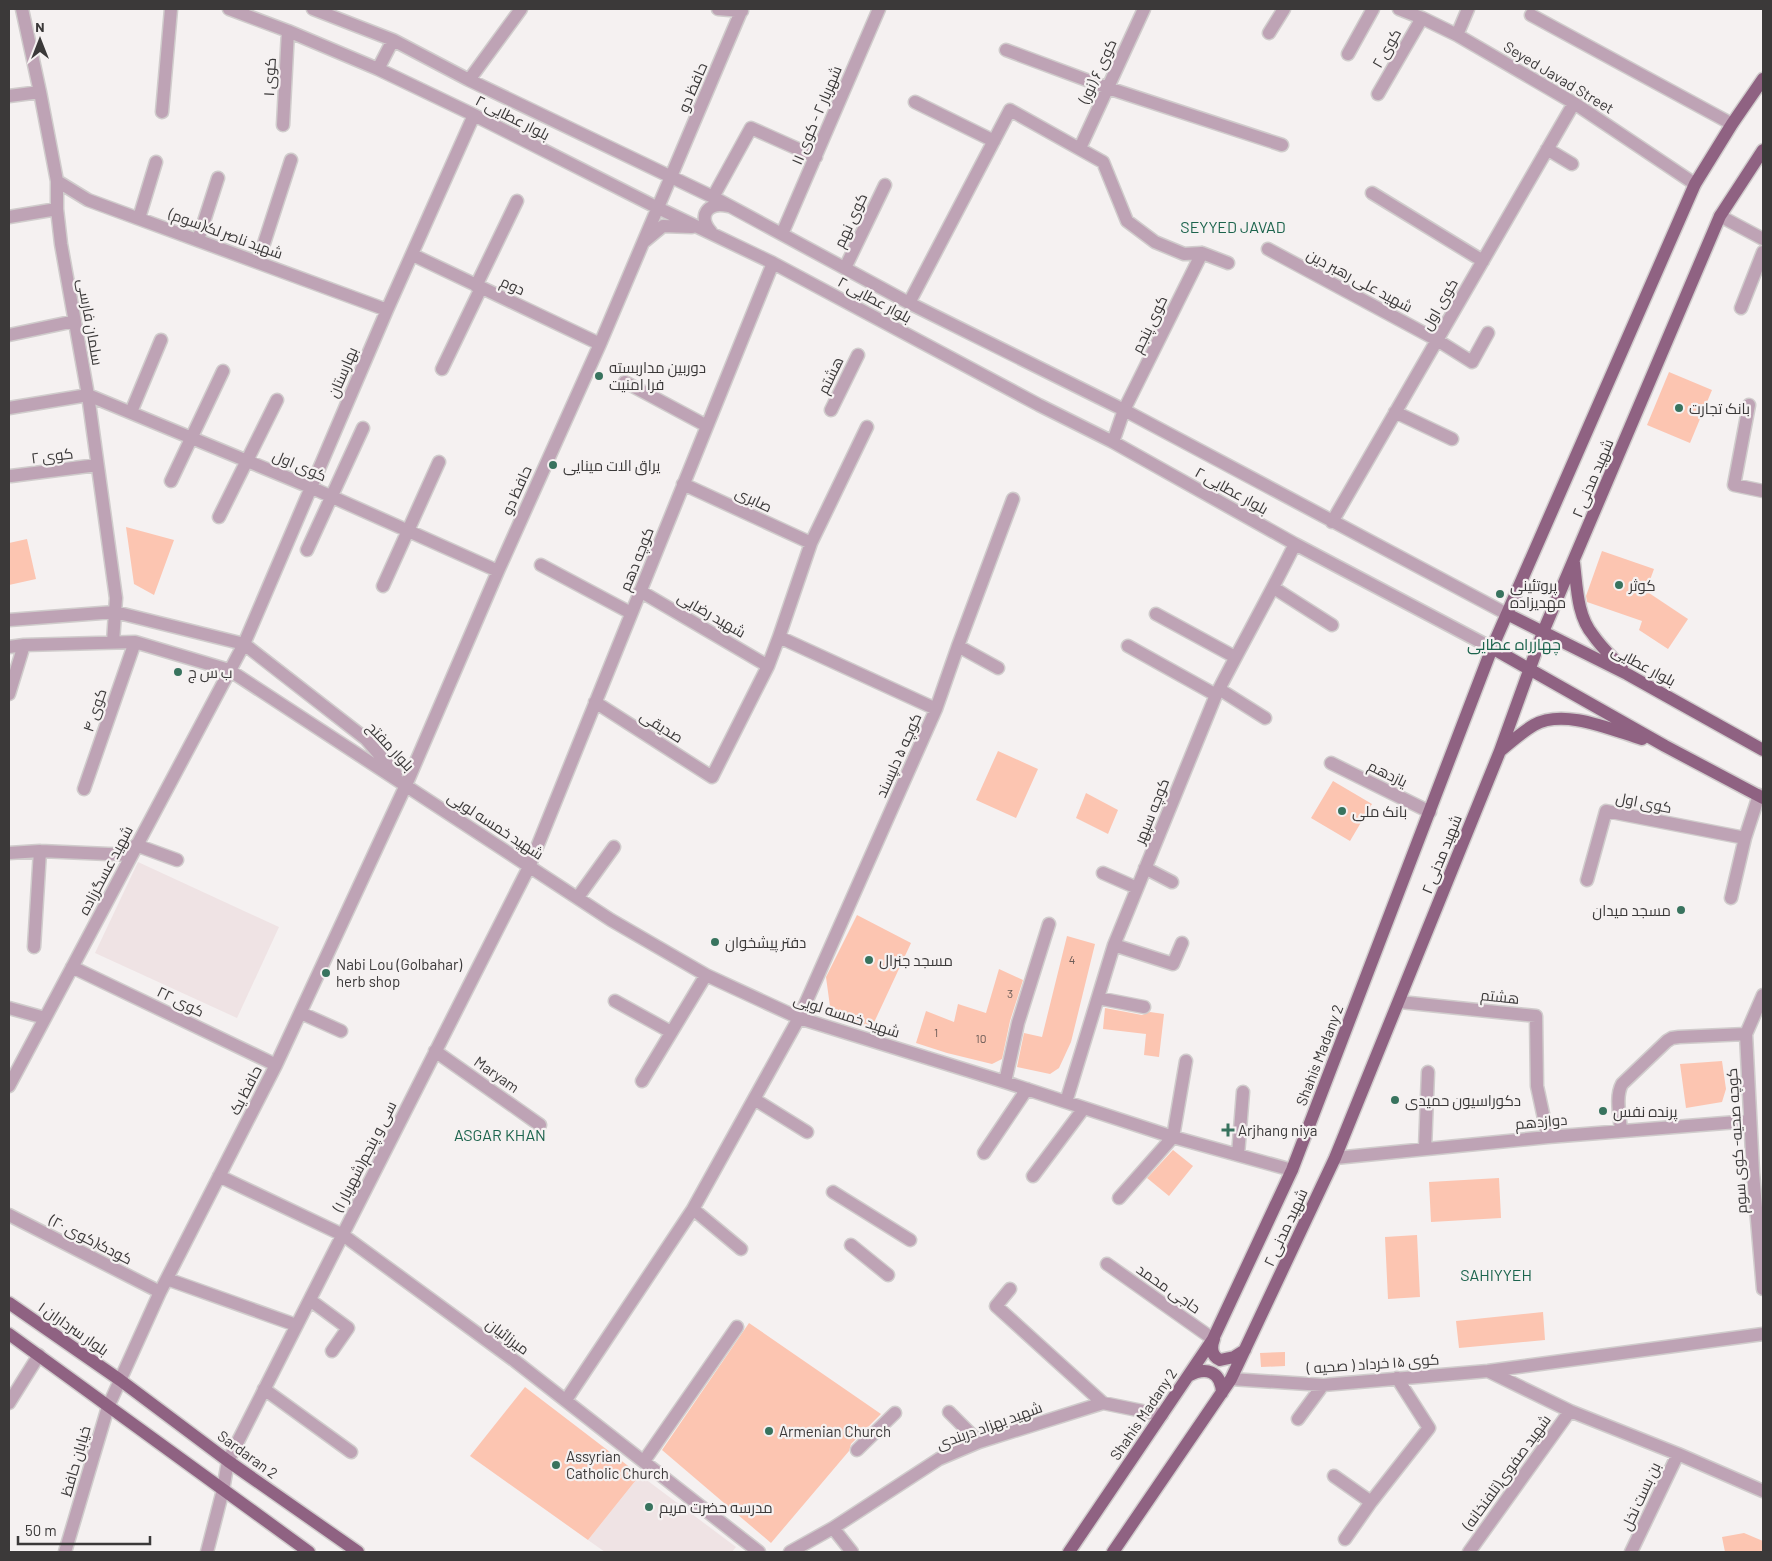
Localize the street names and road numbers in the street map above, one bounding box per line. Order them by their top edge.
street label: کوی ۲ [1368,25,1406,72]
street label: کوی ۶ (نور) [1074,36,1122,108]
street label: Seyed Javad Street [1501,37,1617,117]
street label: کوی ۱ [259,57,281,97]
street label: حافظ دو [674,59,711,115]
street label: شهریار ۲ - کوی ۱۱ [787,63,847,168]
street label: بلوار عطایی ۲ [472,91,553,145]
street label: کوی نهم [830,190,872,251]
street label: شهید ناصر لک(سوم) [165,204,286,264]
street label: شهید علی رهبر دین [1303,245,1416,317]
street label: دوم [497,272,528,300]
street label: بلوار عطایی ۲ [834,272,915,328]
street label: کوی اول [1417,275,1463,334]
street label: سلمان فارسی [73,277,107,367]
street label: کوی پنجم [1127,292,1172,357]
street label: بهارستان [323,344,363,401]
street label: هشتم [813,353,848,397]
street label: شهید مدنی ۲ [1567,436,1618,521]
street label: کوی ۲ [30,443,74,469]
street label: کوی اول [270,446,330,486]
street label: حافظ دو [497,462,536,518]
street label: بلوار عطایی ۲ [1191,462,1272,519]
street label: صابری [732,483,775,517]
street label: کوچه دهم [615,525,659,594]
street label: شهید رضایی [674,587,749,642]
street label: بلوار عطایی [1608,641,1679,691]
street label: کوی ۴ [78,686,112,735]
street label: صدیقی [636,706,687,748]
street label: کوچه ۵ دلپسند [871,710,926,801]
street label: بلوار مفتح [361,717,418,777]
street label: یازدهم [1365,756,1411,792]
street label: کوچه سپهر [1129,776,1174,848]
street label: شهید خمسه لویی [444,787,547,864]
street label: کوی اول [1614,788,1674,818]
street label: شهید مدنی ۲ [1417,812,1467,897]
street label: شهید عسگرزاده [74,822,138,919]
street label: کوی ۲۲ [154,982,208,1022]
street label: هشتم [1479,985,1520,1009]
street label: شهید خمسه لویی [791,989,902,1043]
street label: Shahis Madany 2 [1291,1002,1347,1108]
street label: Maryam [471,1052,523,1096]
street label: حافظ یک [225,1062,265,1118]
street label: کوچه صحیه- کوی سوم [1722,1067,1752,1215]
street label: سی و پنجم(شهریار ۱) [328,1098,401,1216]
street label: دوازدهم [1514,1110,1568,1134]
street label: شهید مدنی ۲ [1259,1185,1313,1270]
street label: کودک(کوی ۲۰) [45,1210,136,1269]
street label: حاجی محمد [1132,1259,1205,1318]
street label: بلوار سرداران ۱ [34,1297,113,1360]
street label: میرزائیان [482,1314,533,1360]
street label: کوی ۱۵ خرداد ( صحیه ) [1305,1349,1440,1379]
street label: Shahis Madany 2 [1106,1365,1180,1463]
street label: شهید بهزاد دربندی [934,1397,1045,1454]
street label: شهید صفوی(تلفنخانه) [1457,1411,1556,1535]
street label: خیابان حافظ [56,1424,96,1499]
street label: Sardaran 2 [214,1426,282,1482]
street label: بن بست نخل [1616,1459,1665,1534]

